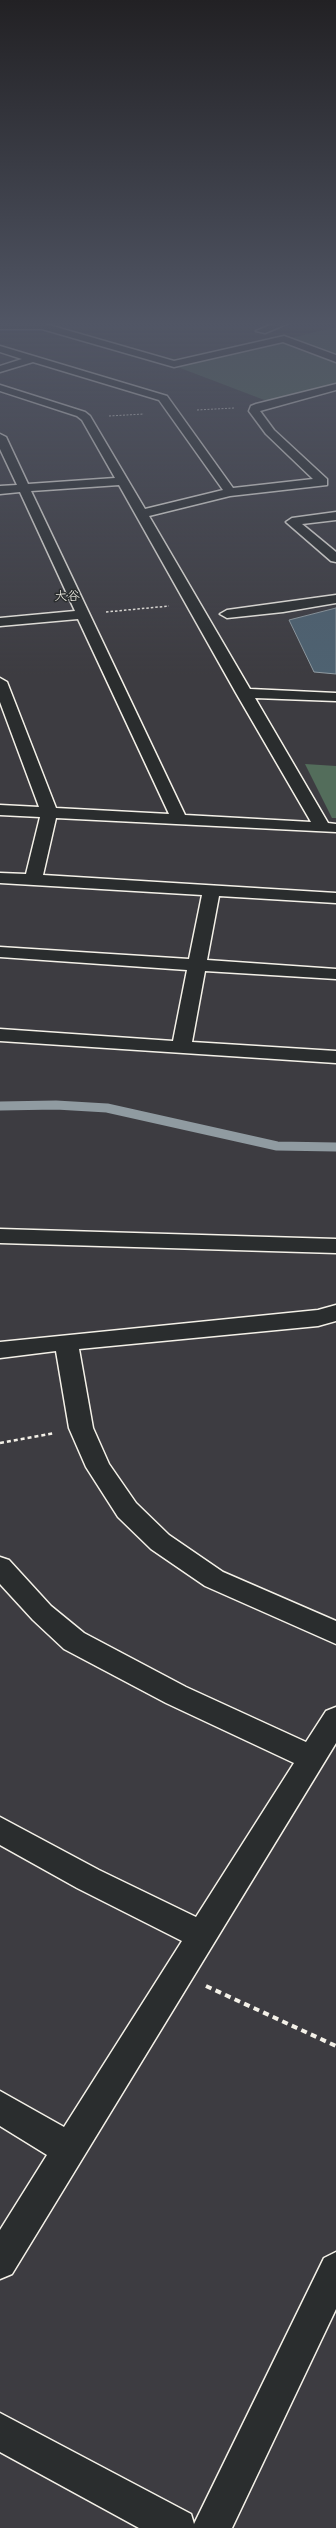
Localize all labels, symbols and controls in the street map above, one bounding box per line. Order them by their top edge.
district label: 大谷 [54,589,80,605]

